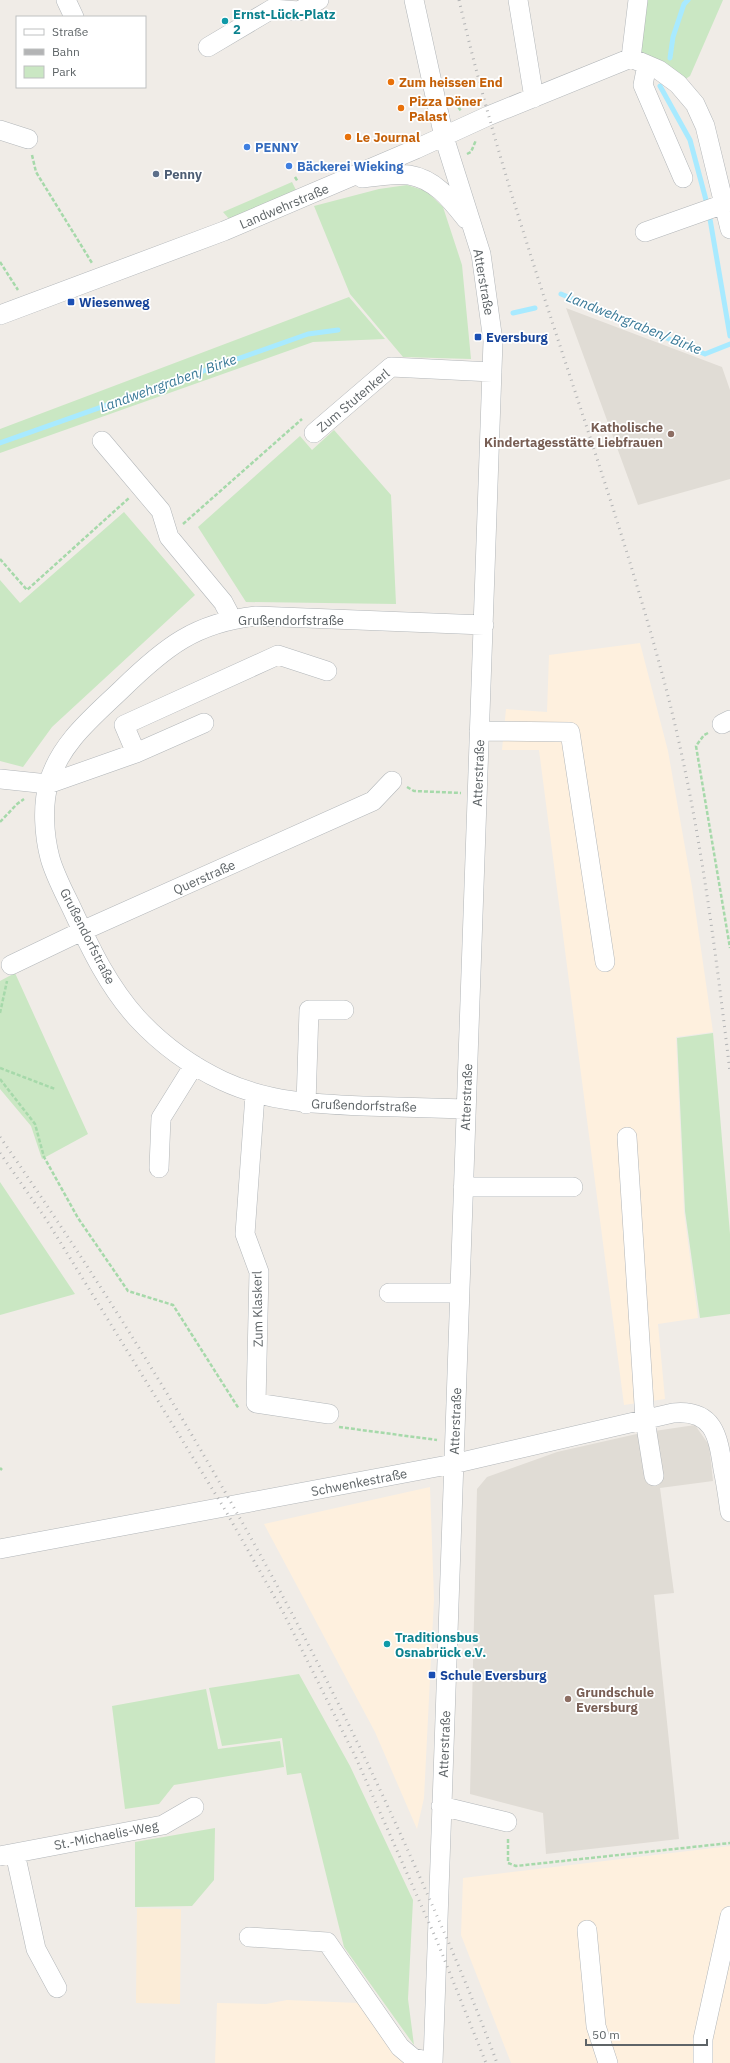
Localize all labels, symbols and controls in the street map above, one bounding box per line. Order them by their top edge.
place label: Ernst-Lück-Platz 2 [233,6,336,38]
legend [16,16,146,88]
marker: Ernst-Lück-Platz 2 [220,16,230,26]
text: Straße [52,24,89,39]
text: Bahn [52,44,80,59]
text: Park [52,64,77,79]
place label: Zum heissen End [399,74,503,91]
marker: Zum heissen End [386,77,396,87]
place label: Pizza Döner Palast [409,93,482,125]
marker: Pizza Döner Palast [396,103,406,113]
place label: Le Journal [356,129,420,146]
marker: Le Journal [343,132,353,142]
place label: PENNY [255,139,299,156]
marker: PENNY [242,142,252,152]
place label: Bäckerei Wieking [297,158,404,175]
marker: Bäckerei Wieking [284,161,294,171]
place label: Penny [164,166,202,183]
marker: Penny [151,169,161,179]
street label: Landwehrstraße [237,180,331,233]
street label: Atterstraße [469,248,498,317]
water label: Landwehrgraben/ Birke [564,288,704,358]
place label: Wiesenweg [79,294,150,311]
marker: Wiesenweg [66,297,76,307]
place label: Eversburg [486,329,549,346]
marker: Eversburg [473,332,483,342]
water label: Landwehrgraben/ Birke [97,350,239,416]
street label: Zum Stutenkerl [313,365,394,436]
place label: Katholische Kindertagesstätte Liebfrauen [484,419,663,451]
marker: Katholische Kindertagesstätte Liebfrauen [666,429,676,439]
street label: Grußendorfstraße [238,612,344,629]
street label: Atterstraße [469,739,488,807]
street label: Querstraße [170,856,238,899]
street label: Grußendorfstraße [56,885,119,987]
street label: Atterstraße [457,1063,476,1131]
street label: Grußendorfstraße [311,1095,417,1116]
street label: Zum Klaskerl [248,1270,267,1347]
street label: Atterstraße [446,1387,465,1455]
street label: Schwenkestraße [310,1465,409,1500]
place label: Traditionsbus Osnabrück e.V. [395,1629,486,1661]
marker: Traditionsbus Osnabrück e.V. [382,1639,392,1649]
place label: Schule Eversburg [440,1667,547,1684]
marker: Schule Eversburg [427,1670,437,1680]
place label: Grundschule Eversburg [576,1684,654,1716]
marker: Grundschule Eversburg [563,1694,573,1704]
street label: Atterstraße [435,1710,454,1778]
street label: St.-Michaelis-Weg [52,1817,160,1854]
scale bar [586,2021,707,2047]
text: 50 m [592,2027,620,2042]

